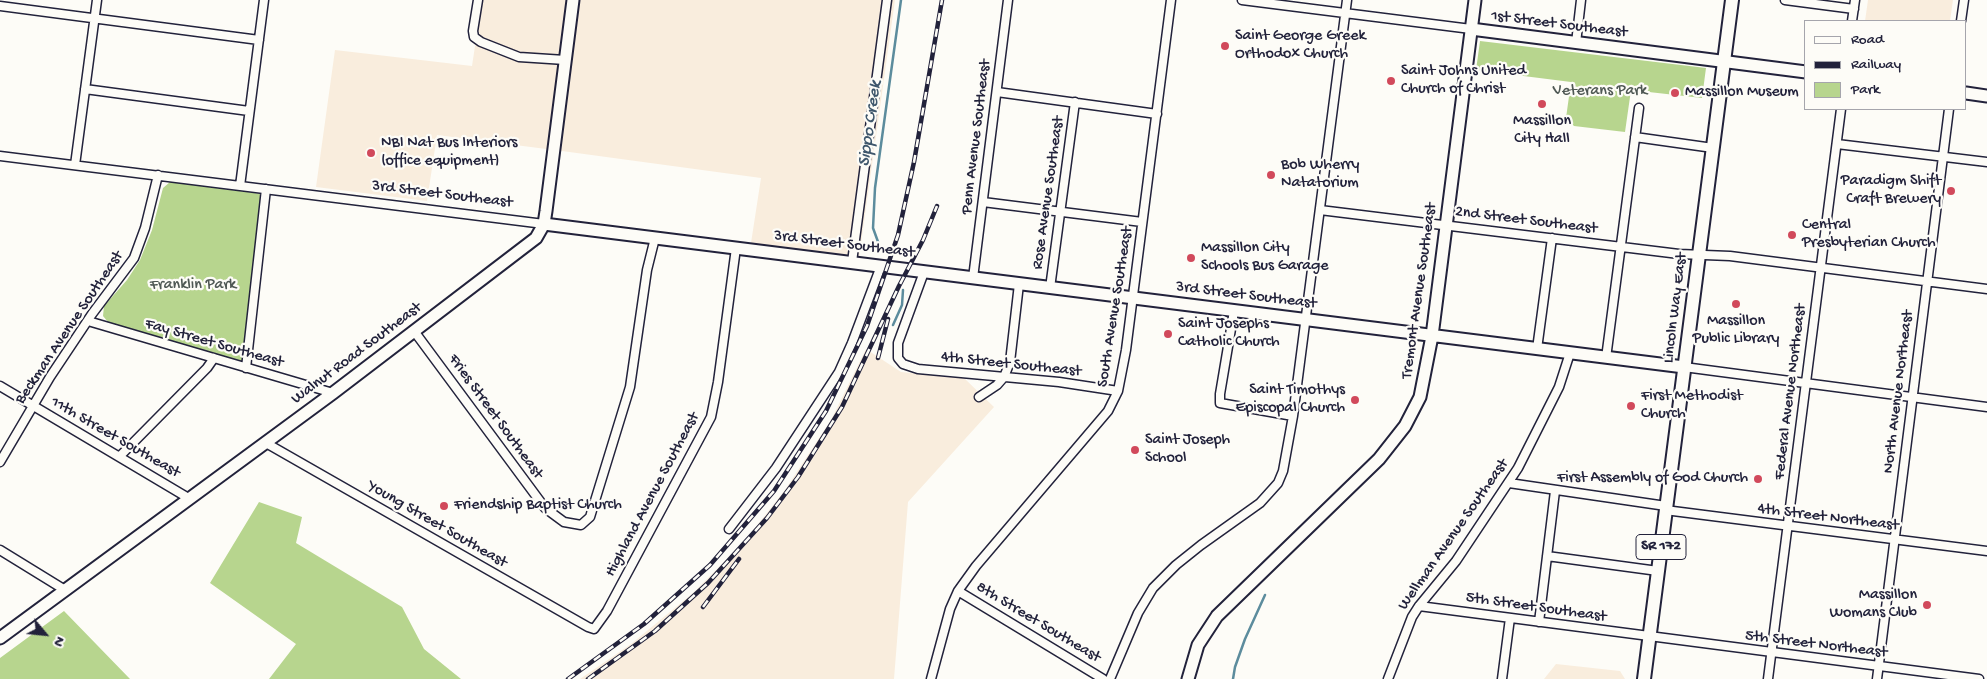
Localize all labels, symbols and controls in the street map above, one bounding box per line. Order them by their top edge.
street label: 1st Street Southeast [1490,7,1628,43]
legend [1804,20,1967,110]
place label: Saint George Greek Orthodox Church [1235,27,1366,65]
text: Road [1851,31,1884,49]
marker: Saint George Greek Orthodox Church [1219,40,1231,52]
text: Railway [1851,56,1901,74]
street label: Penn Avenue Southeast [958,58,996,216]
place label: Saint Johns United Church of Christ [1401,62,1526,100]
marker: Saint Johns United Church of Christ [1385,75,1397,87]
water label: Sippo Creek [854,80,888,168]
text: Park [1851,81,1880,99]
park label: Veterans Park [1553,82,1647,102]
place label: Massillon Museum [1685,83,1799,103]
marker: Massillon Museum [1669,87,1681,99]
marker: Massillon City Hall [1536,98,1548,110]
place label: Massillon City Hall [1513,112,1571,150]
street label: Rose Avenue Southeast [1029,115,1069,271]
place label: NBI Nat Bus Interiors (office equipment) [381,134,518,172]
marker: NBI Nat Bus Interiors (office equipment) [365,147,377,159]
place label: Bob Wherry Natatorium [1281,156,1359,194]
marker: Bob Wherry Natatorium [1265,169,1277,181]
place label: Paradigm Shift Craft Brewery [1841,172,1941,210]
street label: 3rd Street Southeast [371,177,513,213]
marker: Paradigm Shift Craft Brewery [1945,185,1957,197]
street label: Tremont Avenue Southeast [1398,202,1442,380]
street label: 2nd Street Southeast [1454,203,1598,239]
place label: Central Presbyterian Church [1802,216,1936,254]
street label: South Avenue Southeast [1094,226,1138,388]
street label: 3rd Street Southeast [773,227,915,263]
marker: Central Presbyterian Church [1786,229,1798,241]
place label: Massillon City Schools Bus Garage [1201,239,1329,277]
street label: Beckman Avenue Southeast [12,248,128,408]
marker: Massillon City Schools Bus Garage [1185,252,1197,264]
street label: Lincoln Way East [1660,252,1692,364]
park label: Franklin Park [150,276,236,296]
street label: 3rd Street Southeast [1175,278,1317,314]
marker: Massillon Public Library [1730,298,1742,310]
street label: Walnut Road Southeast [288,299,426,409]
street label: Federal Avenue Northeast [1771,303,1811,481]
street label: North Avenue Northeast [1879,309,1919,475]
place label: Massillon Public Library [1693,312,1779,350]
street label: Fay Street Southeast [143,315,285,373]
place label: Saint Josephs Catholic Church [1178,315,1280,353]
marker: Saint Josephs Catholic Church [1162,328,1174,340]
street label: 4th Street Southeast [940,348,1082,382]
street label: Fries Street Southeast [443,351,547,483]
place label: Saint Timothys Episcopal Church [1236,381,1345,419]
place label: First Methodist Church [1641,387,1743,425]
street label: 11th Street Southeast [47,393,183,483]
marker: Saint Timothys Episcopal Church [1349,394,1361,406]
marker: First Methodist Church [1625,400,1637,412]
street label: Highland Avenue Southeast [601,410,705,580]
place label: Saint Joseph School [1145,431,1230,469]
marker: Saint Joseph School [1129,444,1141,456]
street label: Wellman Avenue Southeast [1394,456,1514,614]
place label: First Assembly of God Church [1557,469,1748,489]
marker: First Assembly of God Church [1752,473,1764,485]
street label: Young Street Southeast [364,477,510,573]
place label: Friendship Baptist Church [454,496,622,516]
marker: Friendship Baptist Church [438,500,450,512]
street label: 4th Street Northeast [1756,500,1900,536]
road number: SR 172 [1636,534,1686,560]
street label: 8th Street Southeast [972,578,1104,668]
place label: Massillon Womans Club [1829,586,1917,624]
street label: 5th Street Southeast [1465,589,1607,627]
marker: Massillon Womans Club [1921,599,1933,611]
north arrow [20,609,70,659]
street label: 5th Street Northeast [1744,627,1888,663]
text: N [49,633,68,649]

